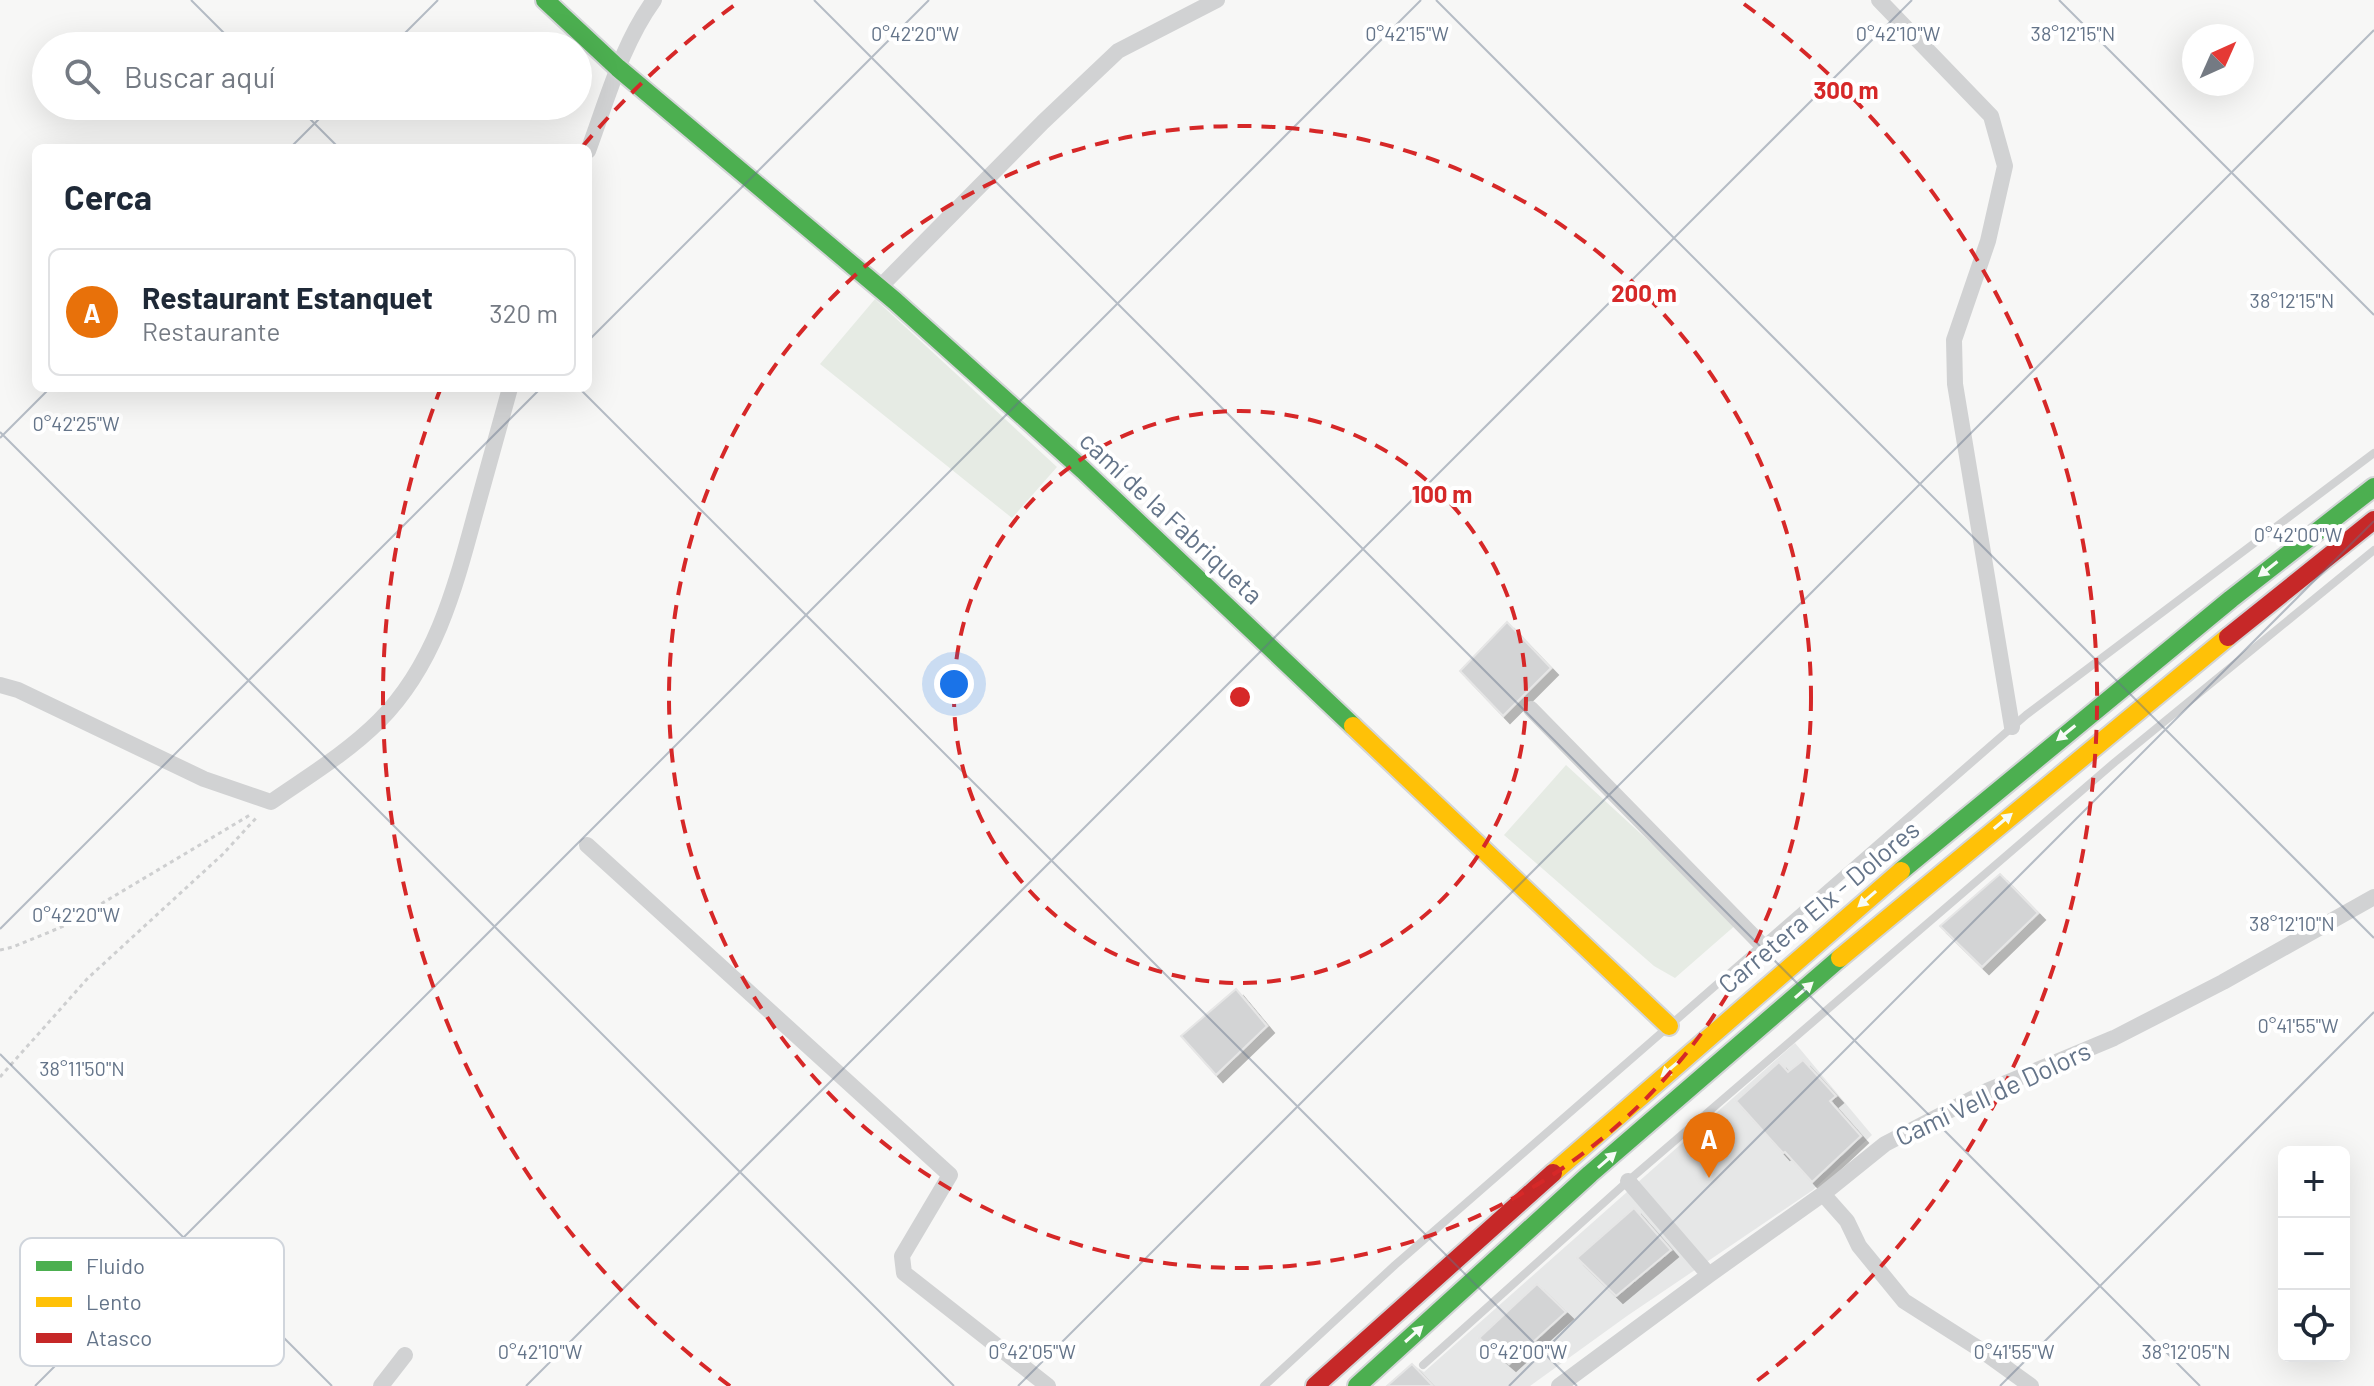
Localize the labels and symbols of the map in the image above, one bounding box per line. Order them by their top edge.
text: 0°42'20"W [871,21,960,45]
text: 0°42'15"W [1365,21,1449,45]
text: 0°42'10"W [1856,21,1941,45]
text: 38°12'15"N [2031,21,2115,45]
north arrow [2182,24,2254,96]
text: 300 m [1813,75,1879,104]
text: 200 m [1611,278,1677,307]
text: 38°12'15"N [2250,288,2334,312]
text: 0°42'25"W [32,411,120,435]
street label: camí de la Fabriqueta [1074,424,1270,610]
text: 100 m [1412,479,1472,508]
text: 0°42'00"W [2254,522,2343,546]
one-way arrow [2258,560,2278,577]
your location [934,664,974,704]
centre of rings [1226,683,1254,711]
one-way arrow [2057,724,2077,741]
street label: Carretera Elx - Dolores [1711,813,1925,999]
one-way arrow [1992,813,2012,830]
one-way arrow [1857,890,1877,907]
text: 0°42'20"W [32,902,121,926]
text: 38°12'10"N [2249,911,2335,935]
one-way arrow [1795,981,1814,999]
text: 0°41'55"W [2257,1013,2339,1037]
street label: Camí Vell de Dolors [1890,1034,2095,1151]
text: 38°11'50"N [39,1056,125,1080]
one-way arrow [1660,1060,1680,1077]
pin: A [1683,1112,1735,1178]
one-way arrow [1598,1151,1617,1169]
legend [20,1238,284,1366]
text: Fluido [86,1252,145,1278]
text: Lento [86,1288,142,1314]
text: Atasco [86,1324,152,1350]
one-way arrow [1405,1325,1424,1343]
text: 0°42'10"W [498,1339,583,1363]
text: 0°42'05"W [988,1339,1076,1363]
text: 0°42'00"W [1479,1339,1568,1363]
text: 0°41'55"W [1973,1339,2055,1363]
text: 38°12'05"N [2141,1339,2231,1363]

